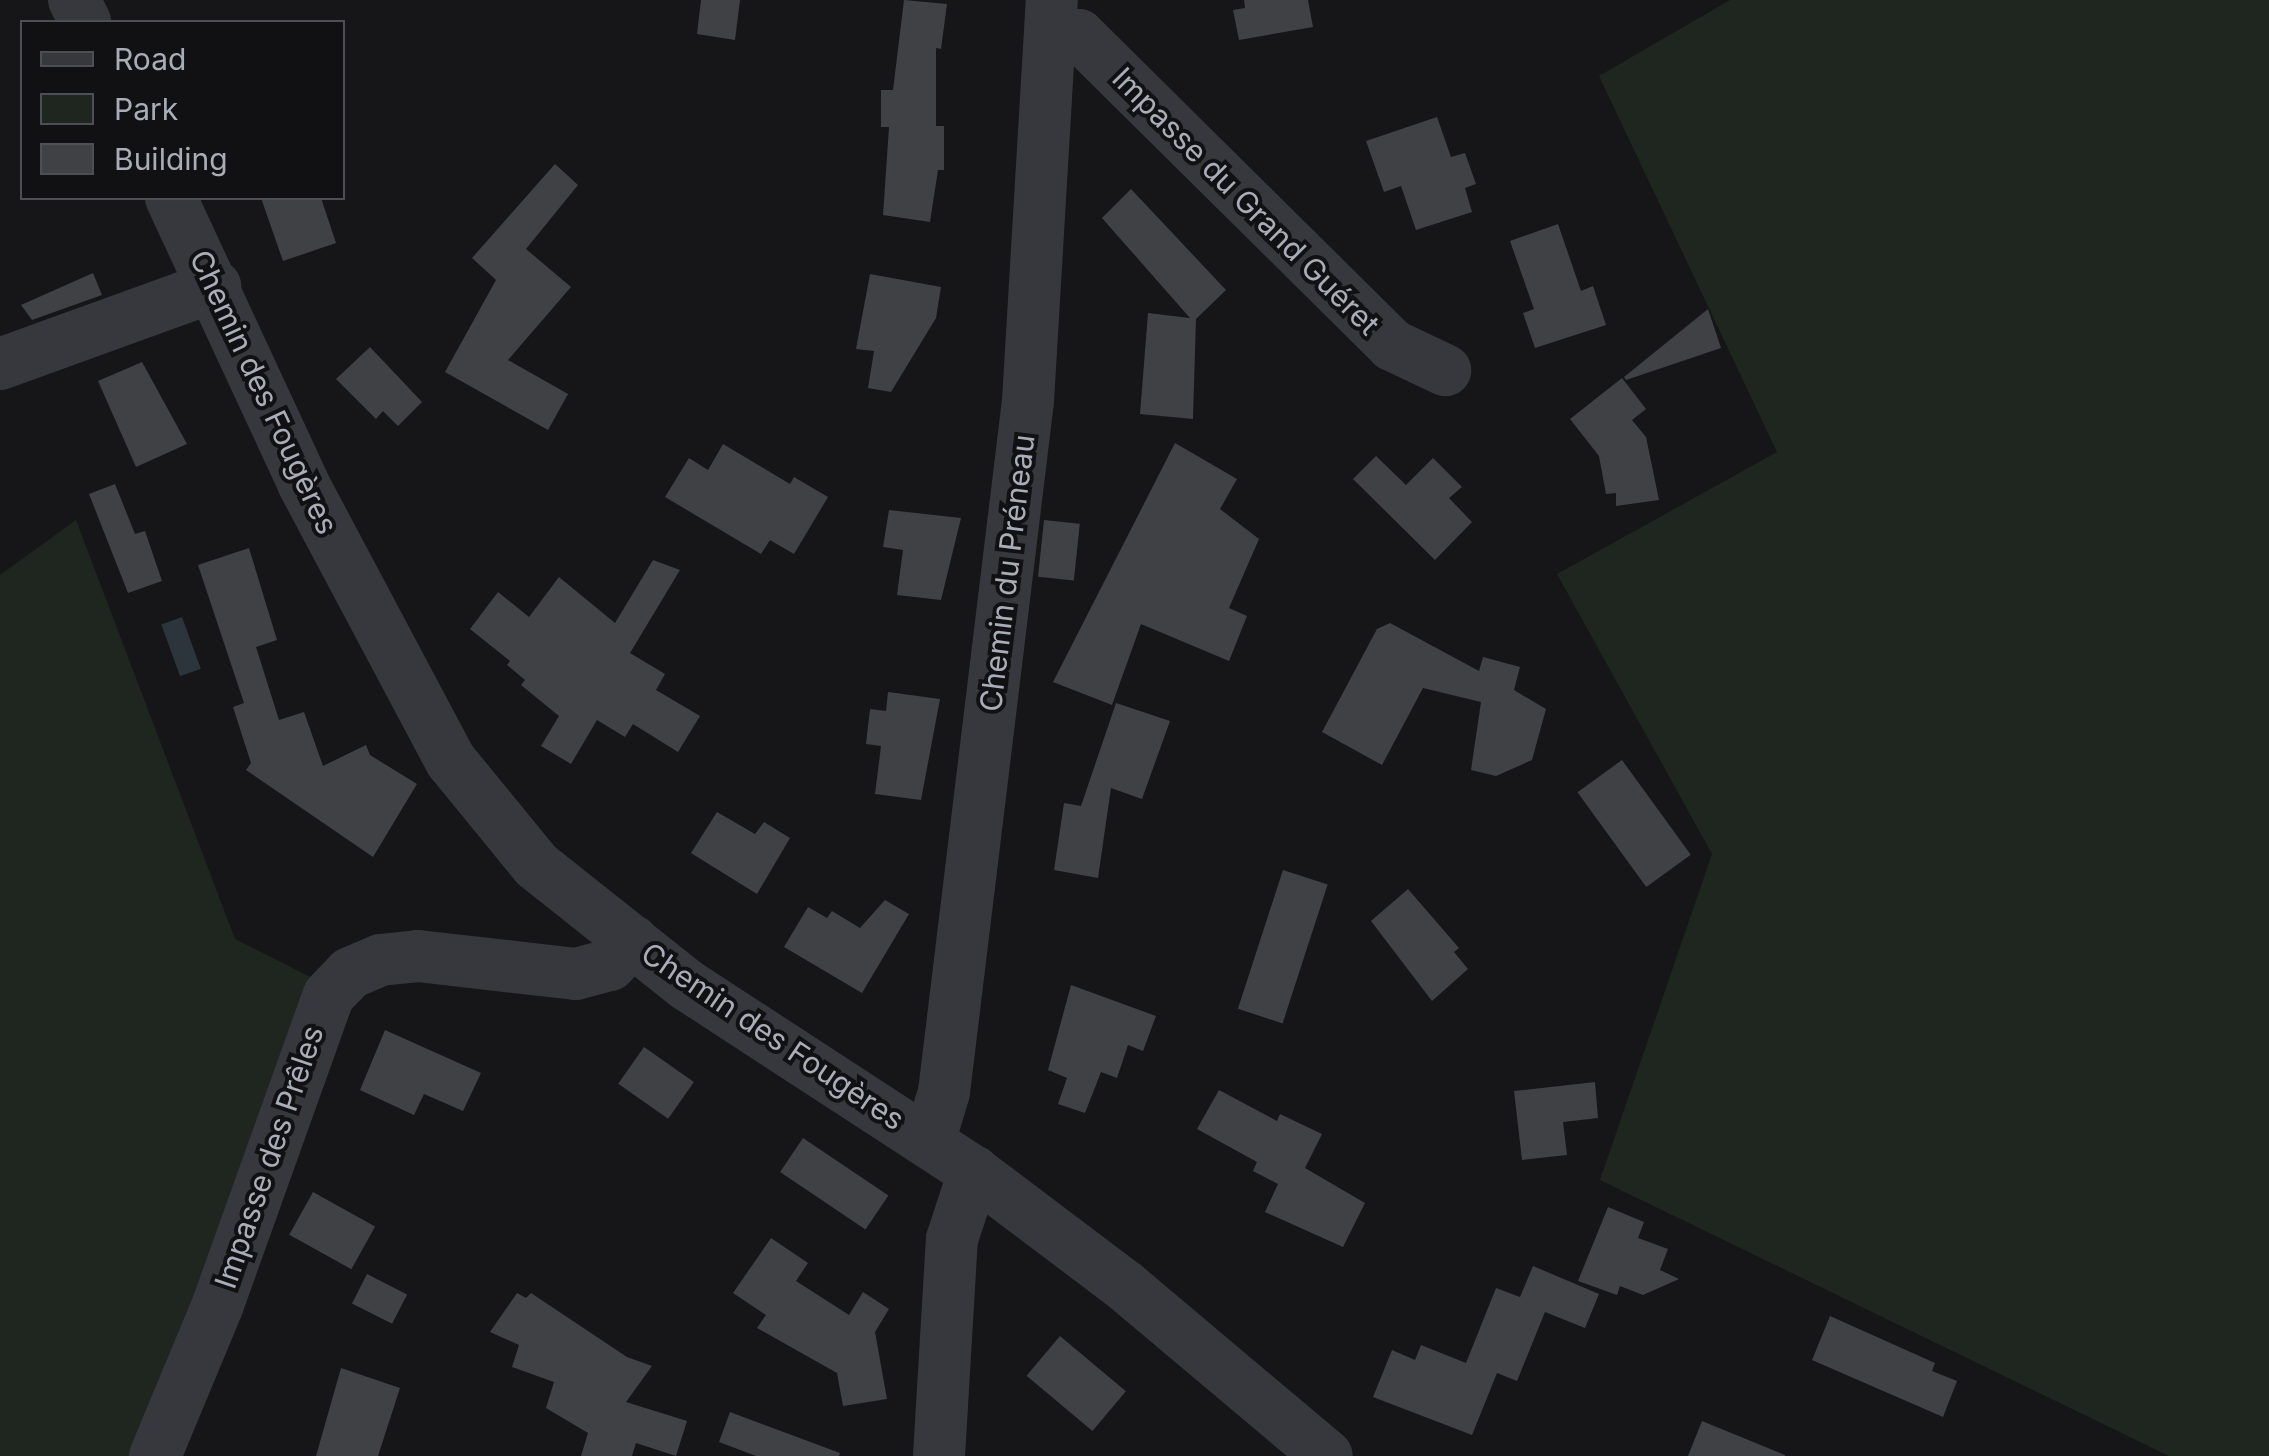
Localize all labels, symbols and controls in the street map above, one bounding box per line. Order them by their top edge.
legend [20,20,345,200]
text: Road [114,41,186,77]
street label: Impasse du Grand Guéret [1105,60,1387,342]
text: Park [114,91,178,127]
text: Building [114,141,228,177]
street label: Chemin des Fougères [182,244,346,540]
street label: Chemin du Préneau [972,432,1042,714]
street label: Chemin des Fougères [635,935,911,1137]
street label: Impasse des Prêles [207,1021,331,1293]

